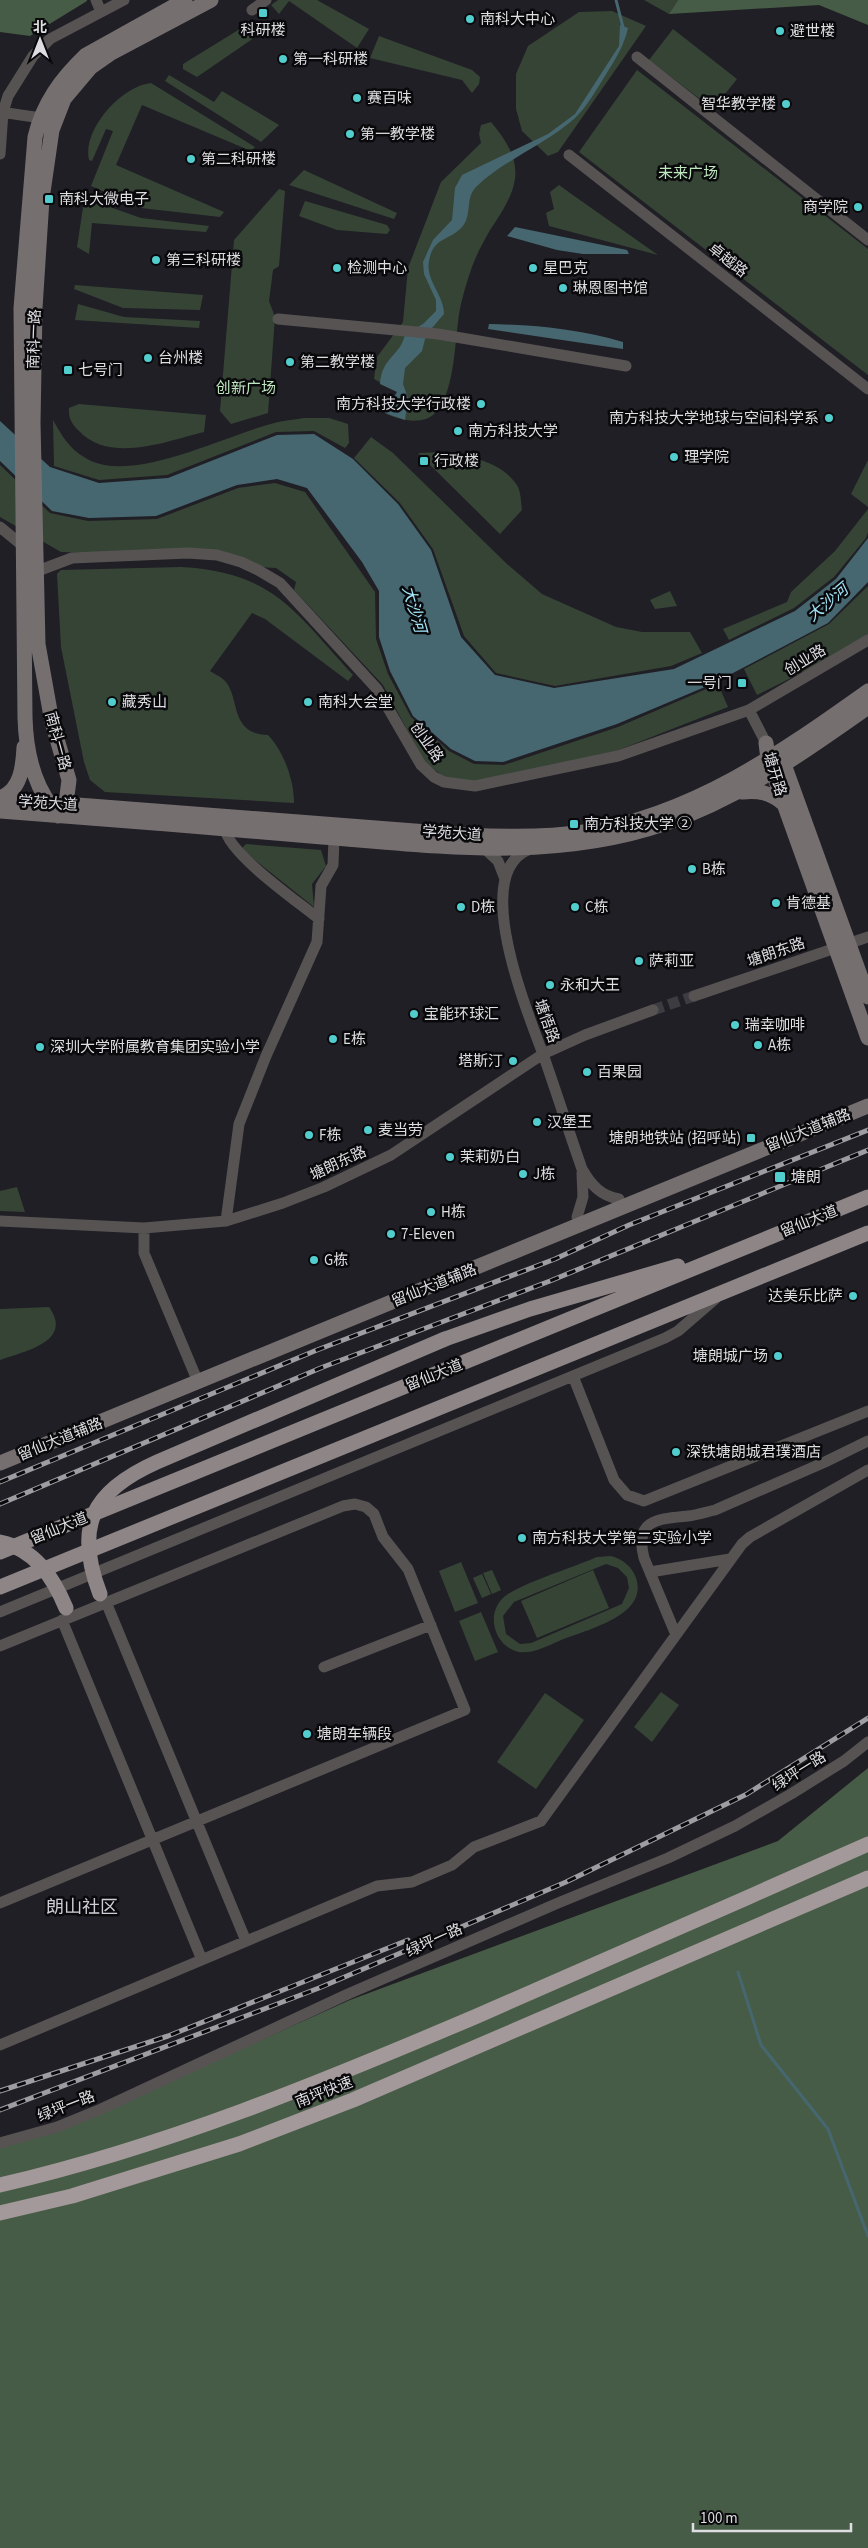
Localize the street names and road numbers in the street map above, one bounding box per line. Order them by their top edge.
street label: 卓越路 [703,238,752,283]
street label: 南科一路 [23,309,46,369]
street label: 创业路 [781,640,830,681]
street label: 南科一路 [40,709,75,773]
street label: 创业路 [405,718,448,767]
street label: 塘开路 [758,750,791,799]
street label: 学苑大道 [17,791,79,816]
street label: 学苑大道 [421,821,483,846]
street label: 塘朗东路 [744,933,808,972]
street label: 塘悟路 [529,996,564,1046]
street label: 留仙大道辅路 [763,1104,854,1157]
street label: 塘朗东路 [307,1141,370,1186]
street label: 留仙大道 [777,1200,841,1242]
street label: 留仙大道辅路 [389,1259,480,1312]
street label: 留仙大道 [402,1354,466,1396]
street label: 留仙大道辅路 [15,1413,106,1466]
street label: 留仙大道 [27,1507,91,1549]
street label: 绿坪一路 [768,1747,830,1796]
street label: 绿坪一路 [403,1919,466,1962]
street label: 南坪快速 [292,2072,356,2113]
street label: 绿坪一路 [34,2086,98,2127]

